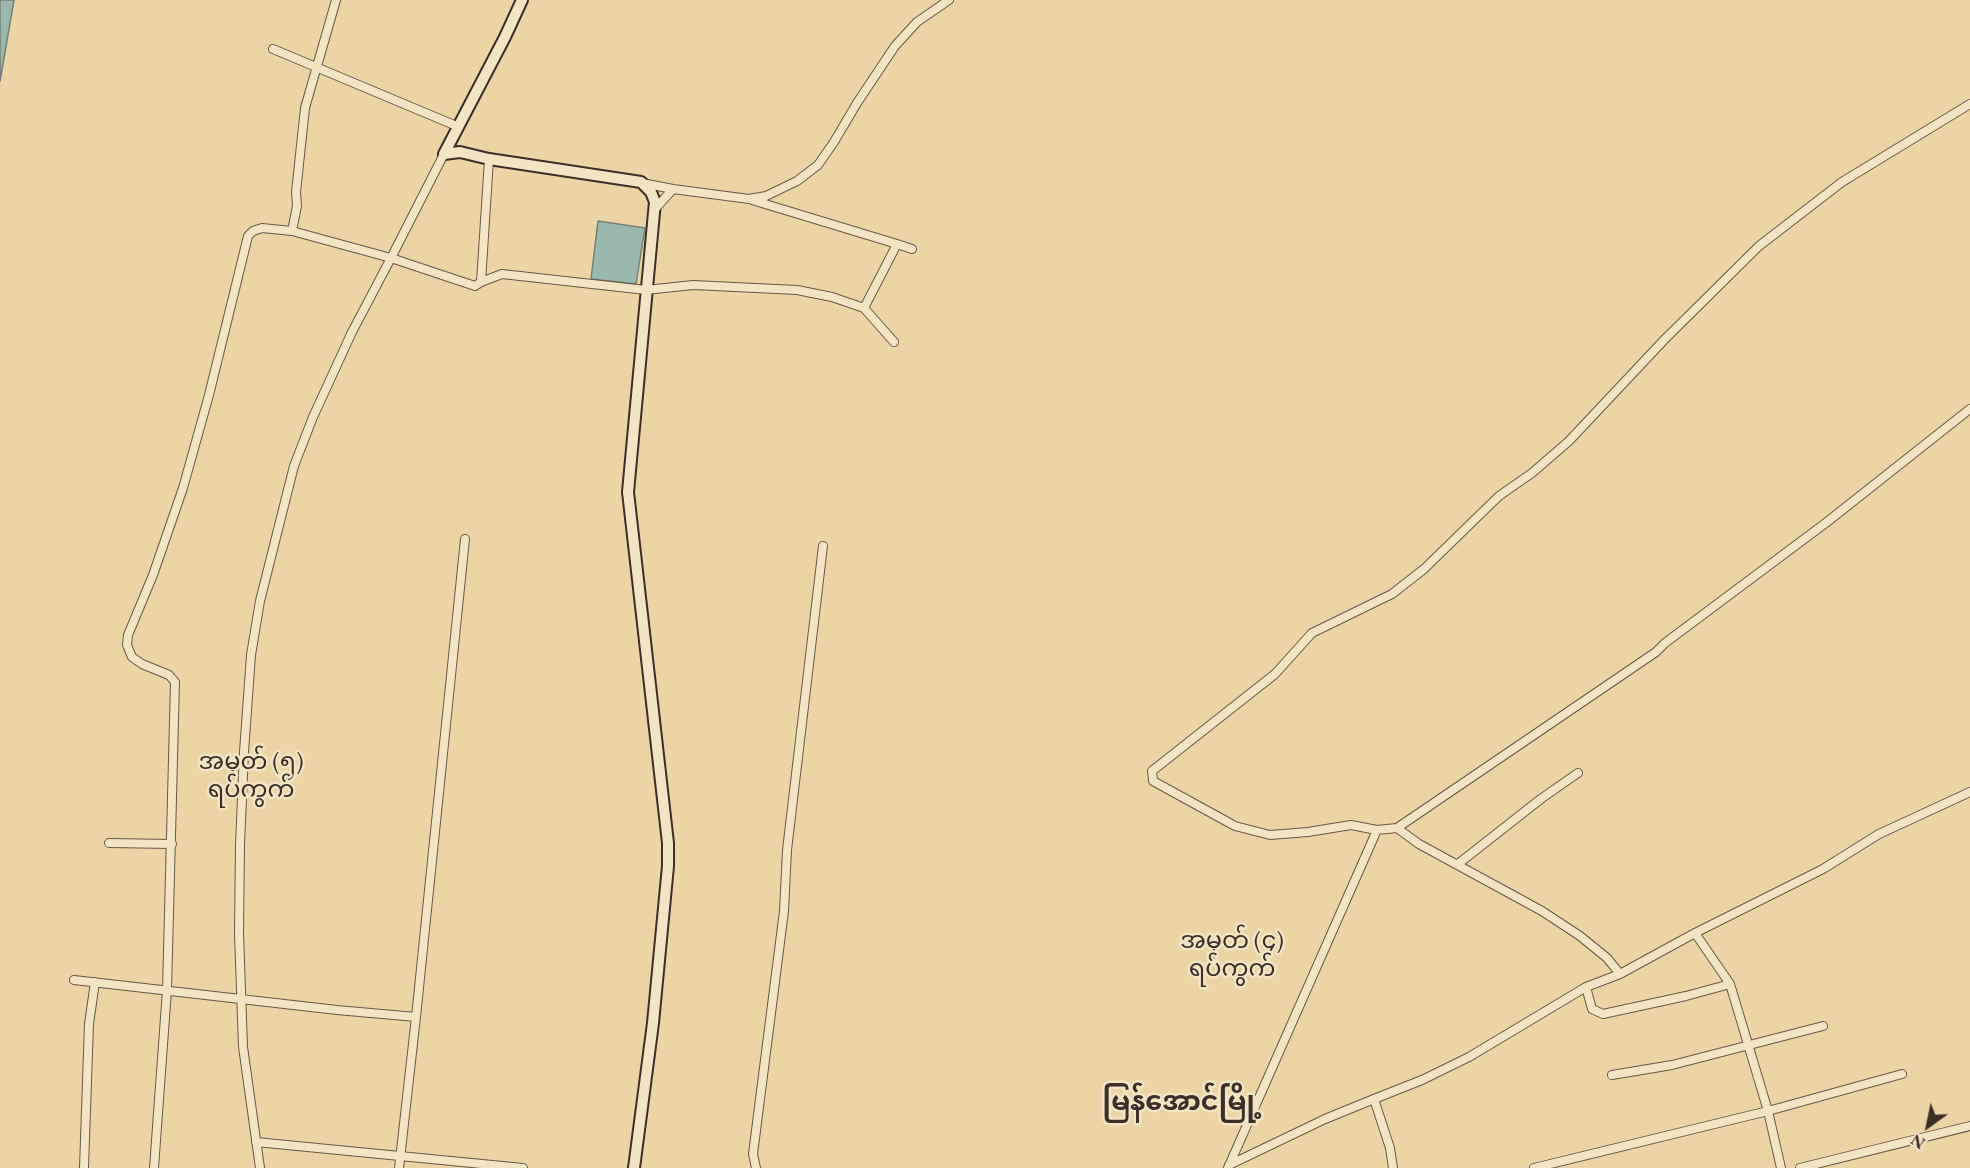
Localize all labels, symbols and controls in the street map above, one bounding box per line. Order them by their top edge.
district label: အမှတ် (၅) ရပ်ကွက် [199,748,303,804]
district label: အမှတ် (၄) ရပ်ကွက် [1180,927,1284,983]
district label: မြန်အောင်မြို့ [1102,1087,1262,1119]
north arrow [1898,1096,1958,1156]
text: N [1907,1129,1929,1154]

